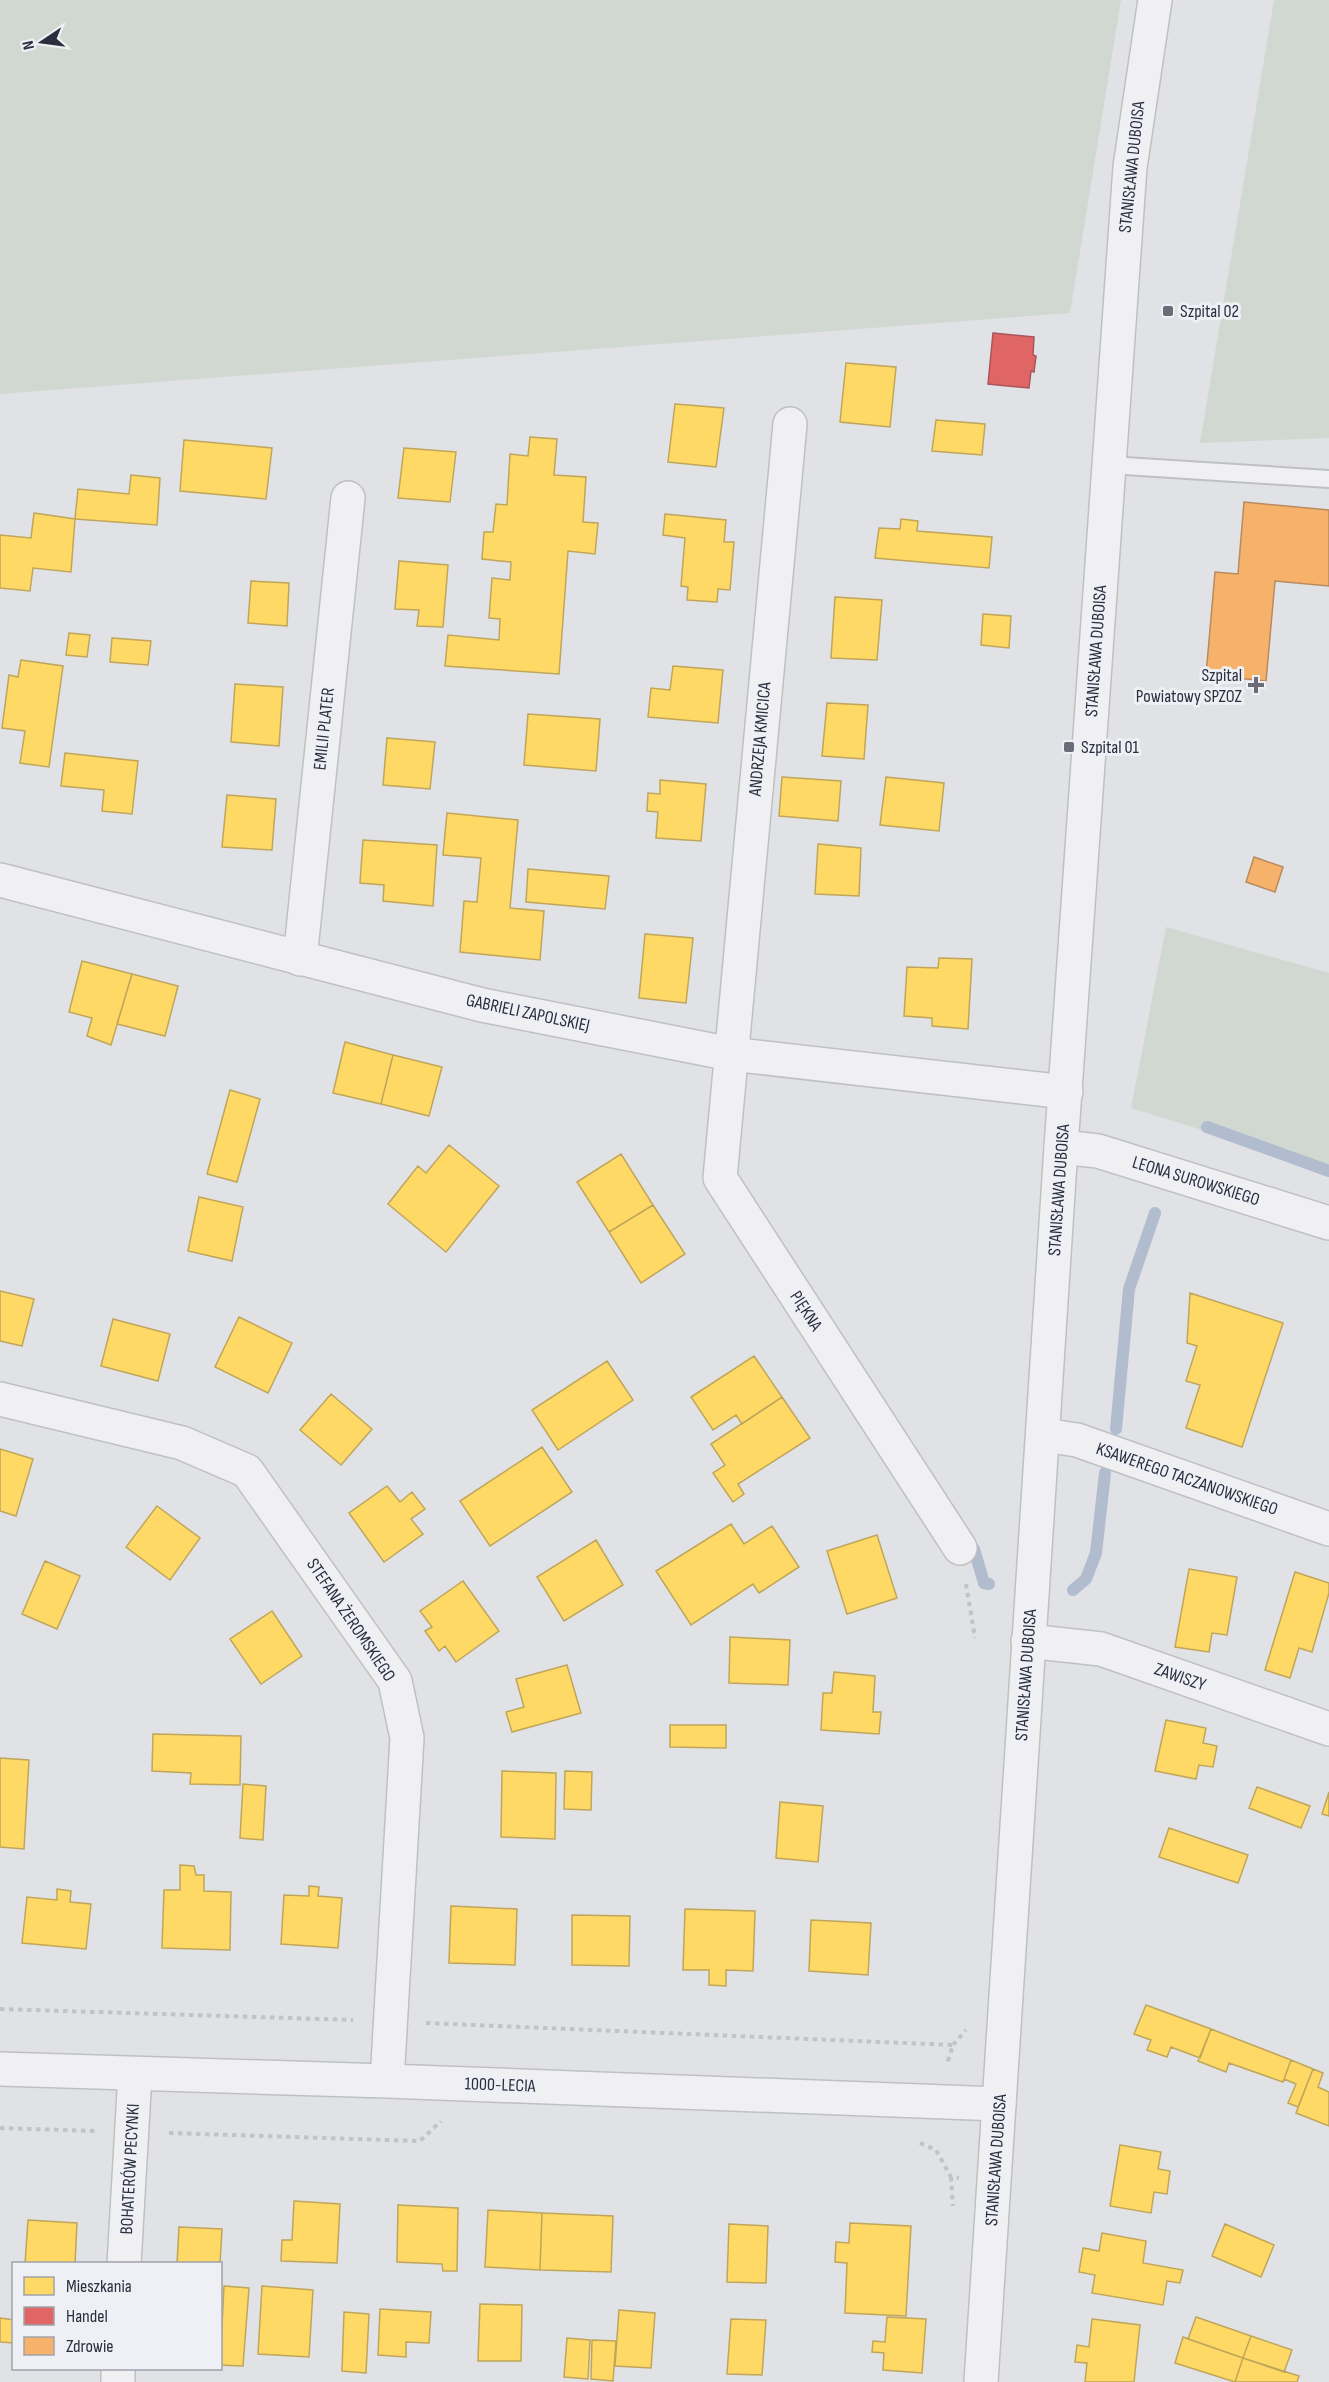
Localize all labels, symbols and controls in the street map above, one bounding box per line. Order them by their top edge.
north arrow [12,12,72,72]
text: N [19,39,39,51]
street label: STANISŁAWA DUBOISA [1115,100,1149,234]
place label: Szpital 02 [1180,301,1239,322]
marker: Szpital 02 [1161,304,1175,318]
street label: STANISŁAWA DUBOISA [1081,584,1111,718]
place label: Szpital Powiatowy SPZOZ [1136,665,1243,707]
marker: Szpital Powiatowy SPZOZ [1247,676,1265,694]
street label: ANDRZEJA KMICICA [744,681,775,798]
street label: EMILII PLATER [309,687,339,771]
place label: Szpital 01 [1081,737,1139,758]
marker: Szpital 01 [1062,740,1076,754]
street label: GABRIELI ZAPOLSKIEJ [464,990,592,1036]
street label: STANISŁAWA DUBOISA [1044,1123,1074,1257]
street label: LEONA SUROWSKIEGO [1130,1152,1262,1210]
street label: PIĘKNA [785,1287,827,1335]
street label: KSAWEREGO TACZANOWSKIEGO [1093,1438,1281,1520]
street label: STEFANA ŻEROMSKIEGO [302,1555,400,1685]
street label: STANISŁAWA DUBOISA [1011,1608,1041,1742]
street label: ZAWISZY [1152,1658,1209,1696]
street label: 1000-LECIA [464,2073,536,2097]
street label: STANISŁAWA DUBOISA [981,2093,1011,2227]
street label: BOHATERÓW PECYNKI [116,2103,144,2235]
legend [12,2262,222,2370]
text: Mieszkania [66,2276,132,2297]
text: Handel [66,2306,108,2327]
text: Zdrowie [66,2336,114,2357]

